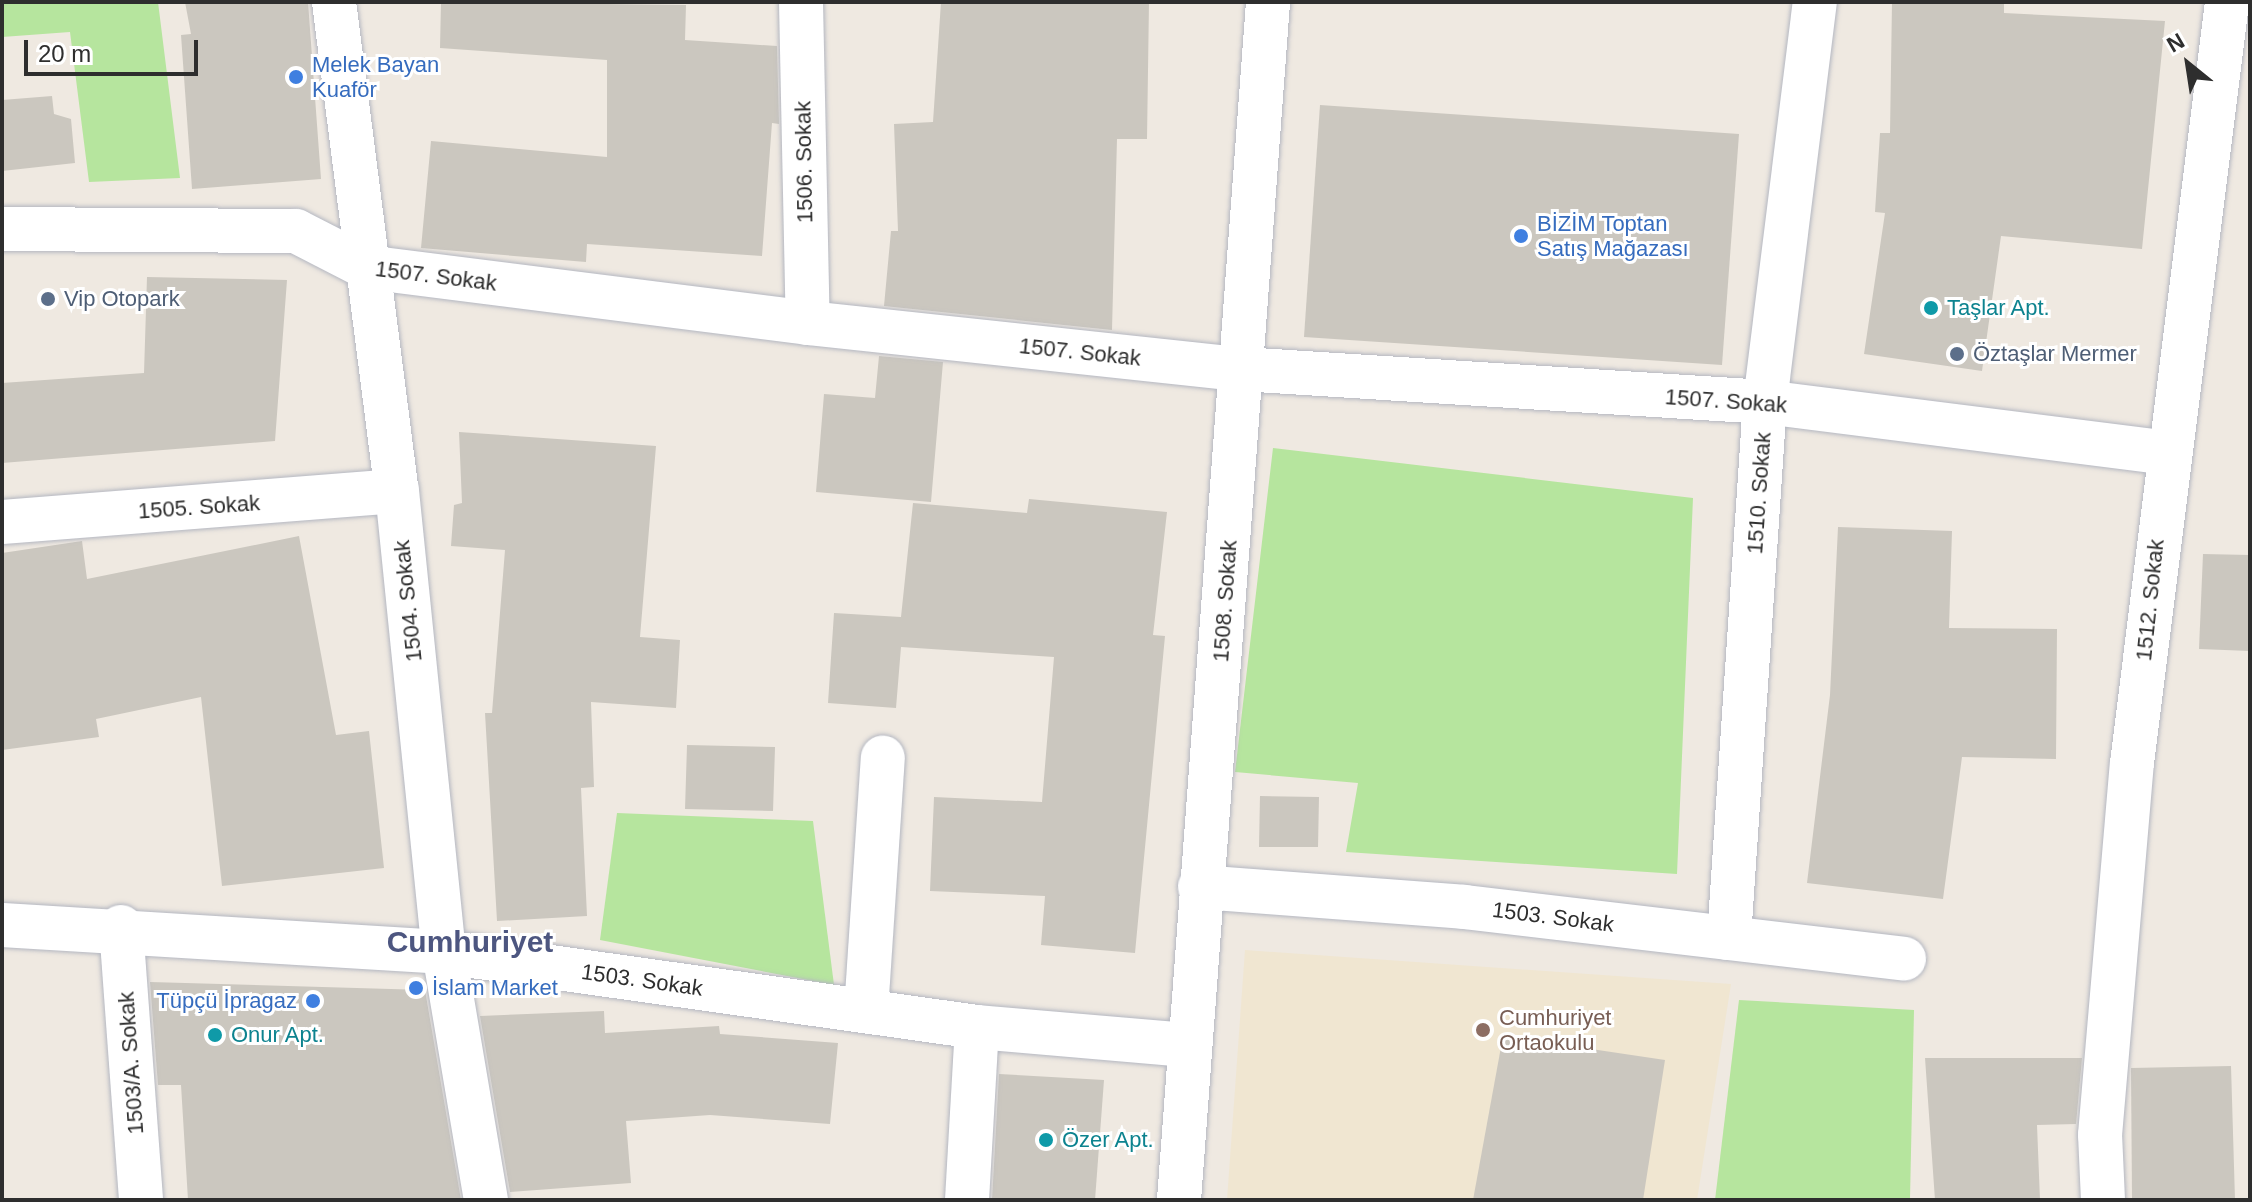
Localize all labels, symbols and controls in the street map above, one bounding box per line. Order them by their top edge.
scale bar [28,24,202,74]
north arrow [2148,24,2228,104]
text: N [2163,28,2189,58]
text: 20 m [38,40,91,67]
place label: Melek Bayan Kuaför [312,51,439,102]
marker: Melek Bayan Kuaför [287,68,305,86]
street label: 1506. Sokak [790,101,818,223]
place label: BİZİM Toptan Satış Mağazası [1537,210,1689,262]
marker: BİZİM Toptan Satış Mağazası [1512,227,1530,245]
street label: 1507. Sokak [374,255,498,297]
place label: Vip Otopark [64,286,180,312]
marker: Vip Otopark [39,290,57,308]
place label: Taşlar Apt. [1947,295,2051,321]
marker: Taşlar Apt. [1922,299,1940,317]
street label: 1507. Sokak [1018,332,1142,372]
place label: Öztaşlar Mermer [1973,341,2137,367]
marker: Öztaşlar Mermer [1948,345,1966,363]
street label: 1507. Sokak [1664,384,1788,418]
street label: 1510. Sokak [1742,431,1776,555]
street label: 1505. Sokak [137,490,261,524]
street label: 1512. Sokak [2130,538,2170,662]
street label: 1504. Sokak [388,539,428,663]
street label: 1508. Sokak [1208,539,1242,663]
street label: 1503. Sokak [1491,896,1615,938]
district label: Cumhuriyet [387,924,553,960]
street label: 1503. Sokak [580,958,704,1002]
place label: İslam Market [432,975,558,1001]
marker: İslam Market [407,979,425,997]
place label: Tüpçü İpragaz [156,988,297,1014]
street label: 1503/A. Sokak [113,991,149,1135]
marker: Tüpçü İpragaz [304,992,322,1010]
place label: Cumhuriyet Ortaokulu [1499,1004,1611,1056]
marker: Cumhuriyet Ortaokulu [1474,1021,1492,1039]
place label: Onur Apt. [231,1022,325,1048]
marker: Onur Apt. [206,1026,224,1044]
place label: Özer Apt. [1062,1127,1155,1153]
marker: Özer Apt. [1037,1131,1055,1149]

